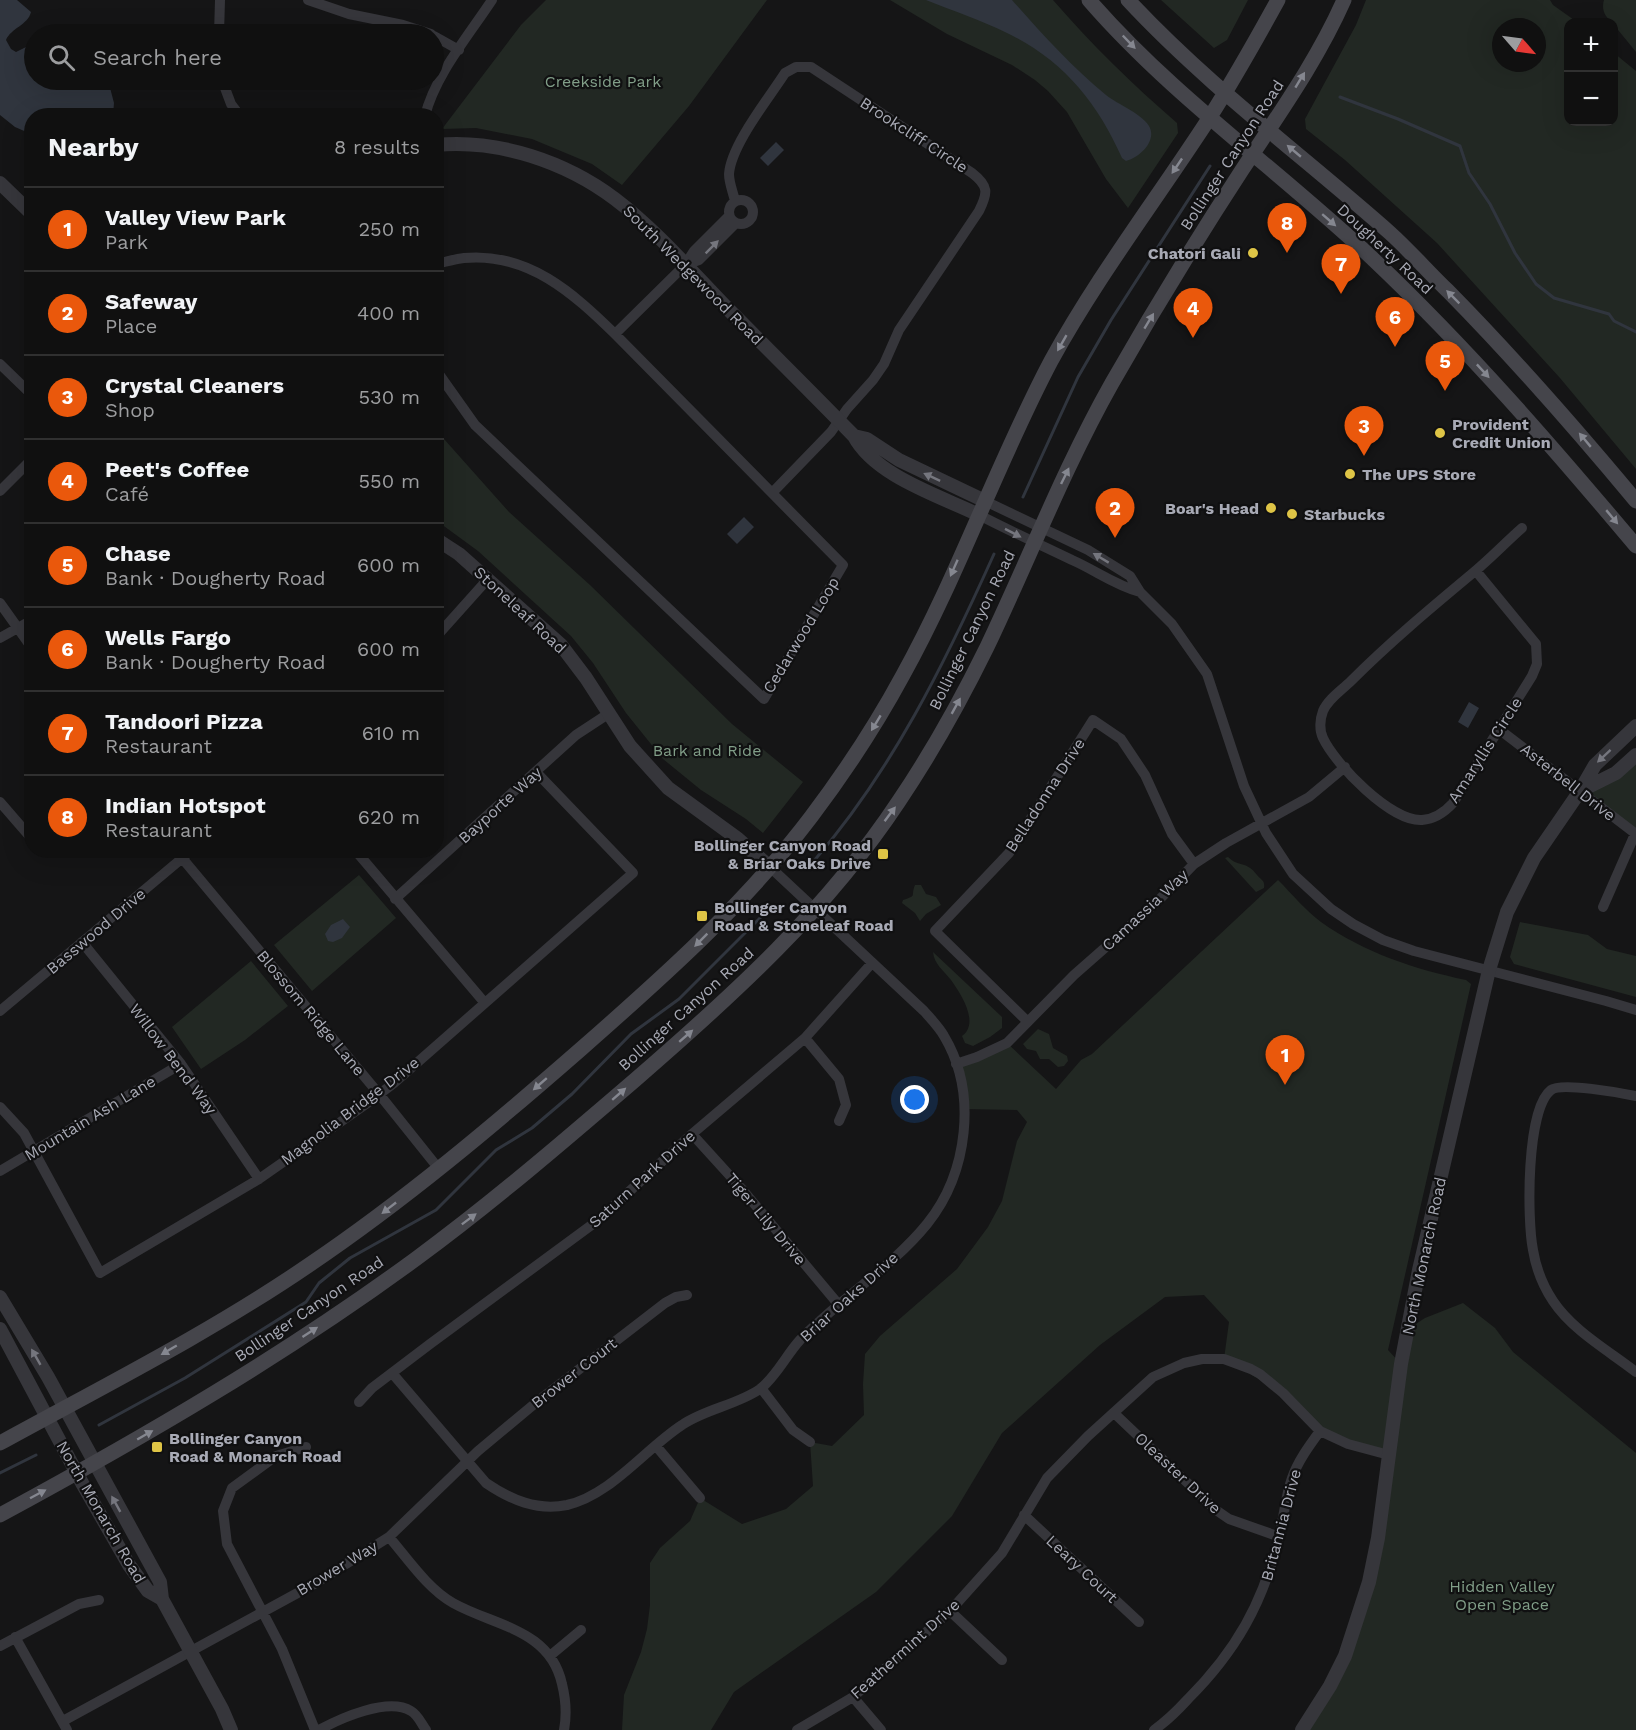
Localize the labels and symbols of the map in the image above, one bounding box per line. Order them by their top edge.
north arrow [1492,18,1546,72]
one-way arrow [1122,35,1136,50]
park label: Creekside Park [545,72,661,91]
one-way arrow [1295,72,1306,88]
street label: Bollinger Canyon Road [1176,76,1288,234]
street label: Brookcliff Circle [856,93,972,177]
one-way arrow [1287,145,1302,158]
one-way arrow [1172,158,1183,174]
street label: Dougherty Road [1333,200,1437,298]
street label: South Wedgewood Road [619,201,767,349]
pin: 8 [1268,204,1306,253]
one-way arrow [1321,214,1336,227]
one-way arrow [704,240,718,254]
place label: Chatori Gali [1148,244,1241,263]
pin: 7 [1322,244,1360,294]
marker: Chatori Gali [1246,246,1260,260]
pin: 4 [1174,288,1212,338]
one-way arrow [1446,290,1460,304]
pin: 6 [1376,298,1414,347]
one-way arrow [1144,313,1155,329]
one-way arrow [1057,335,1067,352]
pin: 5 [1426,342,1464,391]
one-way arrow [1476,363,1490,378]
pin: 3 [1344,406,1384,456]
place label: Provident Credit Union [1452,415,1551,452]
marker: Provident Credit Union [1433,426,1447,440]
one-way arrow [1579,433,1592,448]
place label: The UPS Store [1362,465,1476,484]
one-way arrow [1060,467,1069,484]
marker: The UPS Store [1343,467,1357,481]
one-way arrow [924,472,941,481]
pin: 2 [1096,488,1134,538]
place label: Boar's Head [1165,499,1259,518]
marker: Boar's Head [1264,501,1278,515]
place label: Starbucks [1304,505,1385,524]
marker: Starbucks [1285,507,1299,521]
one-way arrow [1605,509,1618,524]
one-way arrow [1004,528,1021,538]
street label: Bollinger Canyon Road [925,547,1019,713]
one-way arrow [1093,553,1109,564]
one-way arrow [950,560,959,577]
street label: Stoneleaf Road [470,562,570,658]
street label: Cedarwood Loop [759,573,843,697]
street label: Amaryllis Circle [1444,694,1526,806]
one-way arrow [951,697,961,714]
one-way arrow [870,715,881,731]
street label: Belladonna Drive [1001,735,1089,855]
street label: Asterbell Drive [1517,739,1619,825]
park label: Bark and Ride [653,741,761,760]
one-way arrow [1597,749,1612,763]
street label: Bayporte Way [454,762,546,847]
one-way arrow [883,807,895,822]
place label: Bollinger Canyon Road & Briar Oaks Drive [694,836,871,873]
marker: Bollinger Canyon Road & Briar Oaks Drive [876,847,890,861]
street label: Camassia Way [1098,865,1193,955]
street label: Basswood Drive [43,884,149,978]
place label: Bollinger Canyon Road & Stoneleaf Road [714,898,894,935]
marker: Bollinger Canyon Road & Stoneleaf Road [695,909,709,923]
one-way arrow [693,933,708,947]
street label: Bollinger Canyon Road [614,943,758,1075]
street label: Blossom Ridge Lane [253,946,369,1080]
street label: Willow Bend Way [125,1000,221,1119]
one-way arrow [678,1029,693,1043]
pin: 1 [1266,1036,1304,1085]
street label: Magnolia Bridge Drive [277,1053,423,1169]
street label: Mountain Ash Lane [21,1071,159,1165]
one-way arrow [533,1077,548,1090]
your location [900,1085,929,1114]
one-way arrow [611,1088,626,1101]
street label: Saturn Park Drive [585,1126,699,1232]
street label: Tiger Lily Drive [722,1169,810,1269]
street label: North Monarch Road [1398,1175,1450,1337]
one-way arrow [382,1201,397,1213]
one-way arrow [461,1212,477,1225]
street label: Briar Oaks Drive [796,1248,902,1346]
street label: Bollinger Canyon Road [231,1252,387,1366]
one-way arrow [302,1326,318,1337]
street label: Brower Court [527,1334,621,1412]
one-way arrow [160,1345,177,1355]
one-way arrow [31,1348,41,1365]
street label: Oleaster Drive [1131,1428,1225,1518]
place label: Bollinger Canyon Road & Monarch Road [169,1429,341,1466]
one-way arrow [136,1430,153,1440]
street label: North Monarch Road [53,1438,149,1586]
marker: Bollinger Canyon Road & Monarch Road [150,1440,164,1454]
street label: Britannia Drive [1257,1467,1305,1583]
one-way arrow [30,1489,47,1499]
one-way arrow [111,1495,121,1512]
street label: Leary Court [1042,1531,1122,1607]
street label: Brower Way [293,1536,382,1600]
park label: Hidden Valley Open Space [1449,1577,1555,1614]
street label: Feathermint Drive [846,1595,964,1703]

